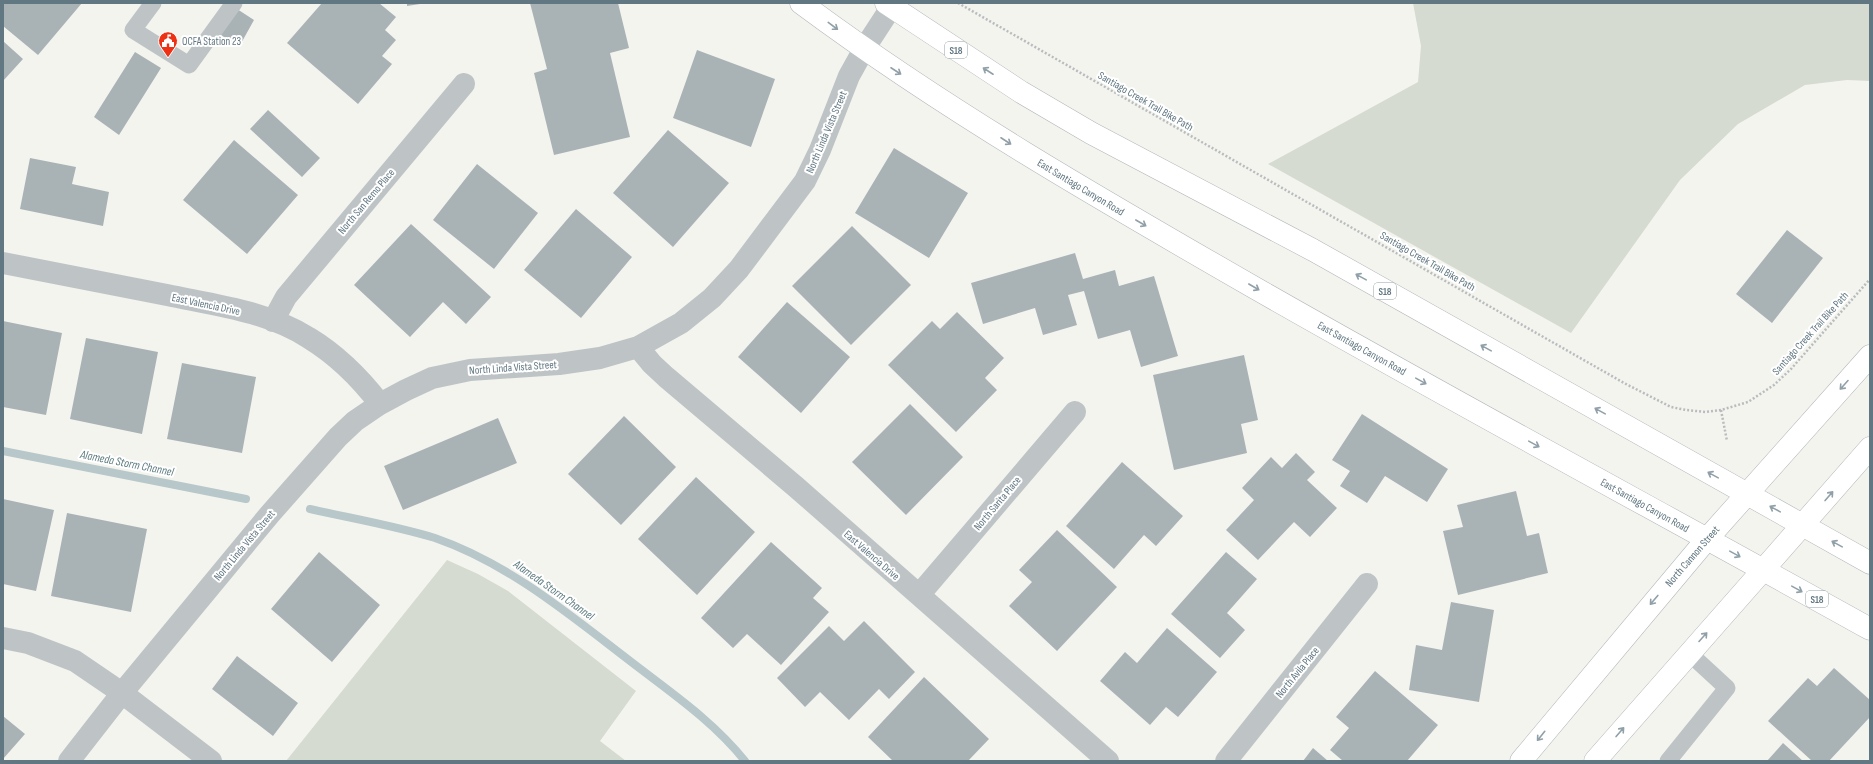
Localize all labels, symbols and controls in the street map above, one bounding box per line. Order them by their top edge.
one-way arrow [827,22,838,30]
public building icon: OCFA Station 23 [157,30,179,58]
place label: OCFA Station 23 [182,35,242,48]
road number: S18 [945,42,967,58]
one-way arrow [982,66,994,74]
one-way arrow [890,67,901,75]
street label: Santiago Creek Trail Bike Path [1096,69,1196,134]
street label: North Linda Vista Street [803,89,850,175]
one-way arrow [1000,137,1011,145]
street label: East Santiago Canyon Road [1035,156,1127,219]
street label: North San Remo Place [335,166,397,237]
one-way arrow [1135,219,1147,227]
street label: Santiago Creek Trail Bike Path [1378,229,1478,294]
one-way arrow [1355,273,1367,280]
road number: S18 [1374,283,1396,299]
one-way arrow [1248,284,1260,292]
street label: Santiago Creek Trail Bike Path [1769,289,1851,378]
street label: East Valencia Drive [171,291,241,318]
street label: East Santiago Canyon Road [1315,319,1409,378]
one-way arrow [1480,343,1492,351]
street label: North Linda Vista Street [469,358,558,377]
one-way arrow [1415,377,1427,385]
one-way arrow [1839,380,1849,390]
one-way arrow [1594,407,1606,415]
one-way arrow [1528,440,1540,448]
water label: Alameda Storm Channel [78,447,176,480]
one-way arrow [1707,470,1719,478]
street label: North Sarita Place [971,474,1024,533]
street label: East Santiago Canyon Road [1598,476,1692,535]
one-way arrow [1824,490,1833,501]
one-way arrow [1769,505,1781,513]
street label: North Linda Vista Street [211,507,278,583]
street label: North Cannon Street [1662,523,1723,589]
street label: East Valencia Drive [841,528,902,583]
one-way arrow [1831,540,1843,547]
one-way arrow [1729,551,1741,559]
water label: Alameda Storm Channel [510,556,598,624]
one-way arrow [1791,585,1803,593]
road number: S18 [1806,591,1828,607]
one-way arrow [1650,595,1659,606]
one-way arrow [1698,632,1708,642]
street label: North Avila Place [1273,644,1322,700]
one-way arrow [1616,726,1625,737]
one-way arrow [1536,731,1545,742]

